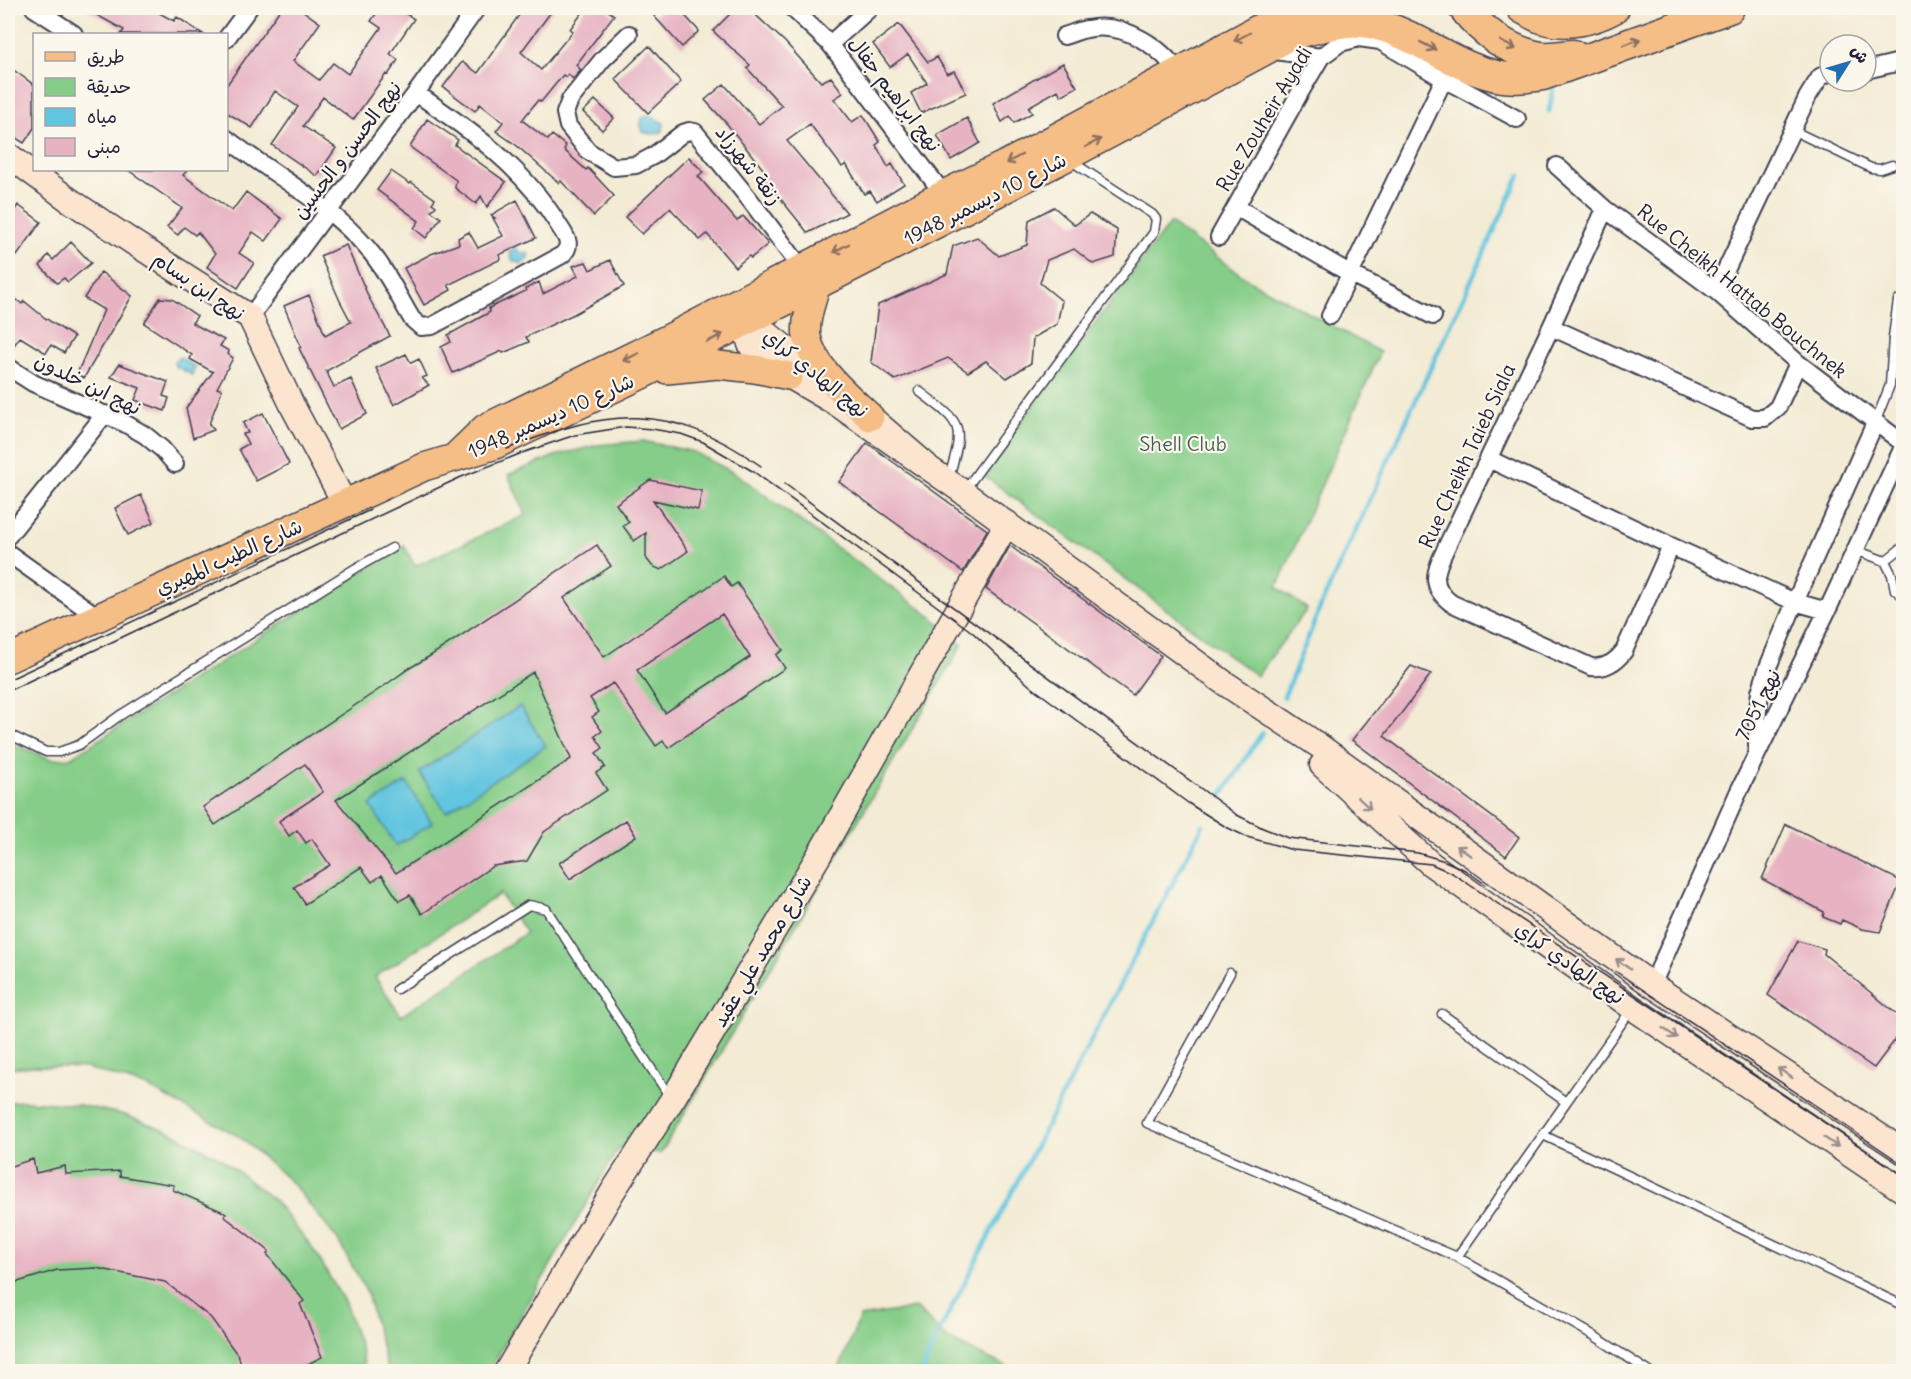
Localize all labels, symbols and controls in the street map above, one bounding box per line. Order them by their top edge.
street label: نهج ابراهيم جفال [841,31,947,158]
one-way arrow [1234,31,1251,43]
legend [33,33,228,171]
north arrow [1818,33,1878,93]
one-way arrow [1622,36,1641,47]
one-way arrow [1499,40,1517,51]
one-way arrow [1419,41,1437,52]
text: ش [1847,41,1873,67]
street label: Rue Zouheir Ayadi [1210,42,1317,196]
text: طريق [87,45,125,68]
text: حديقة [87,75,131,98]
street label: نهج الحسن و الحسين [287,76,408,225]
text: مياه [87,105,117,128]
street label: زنقة شهرزاد [711,120,788,209]
text: مبنى [87,135,121,158]
one-way arrow [1084,137,1102,148]
street label: شارع 10 ديسمبر 1948 [899,147,1071,252]
one-way arrow [1006,154,1024,165]
street label: Rue Cheikh Hattab Bouchnek [1632,198,1852,383]
one-way arrow [833,242,850,254]
street label: نهج ابن بسام [147,246,250,328]
street label: نهج الهادي كراي [757,323,874,425]
one-way arrow [706,332,723,344]
street label: نهج ابن خلدون [30,347,146,422]
one-way arrow [622,352,640,364]
street label: Rue Cheikh Taieb Siala [1413,360,1520,552]
street label: شارع 10 ديسمبر 1948 [464,368,638,465]
park label: Shell Club [1139,431,1227,456]
street label: شارع الطيب المهيري [152,513,307,603]
street label: نهج 7051 [1729,665,1787,746]
one-way arrow [1356,795,1371,810]
one-way arrow [1456,845,1473,857]
street label: شارع محمد علي عقيد [706,870,822,1034]
street label: نهج الهادي كراي [1509,916,1630,1012]
one-way arrow [1615,958,1632,970]
one-way arrow [1661,1027,1678,1039]
one-way arrow [1777,1067,1794,1079]
one-way arrow [1823,1136,1839,1148]

